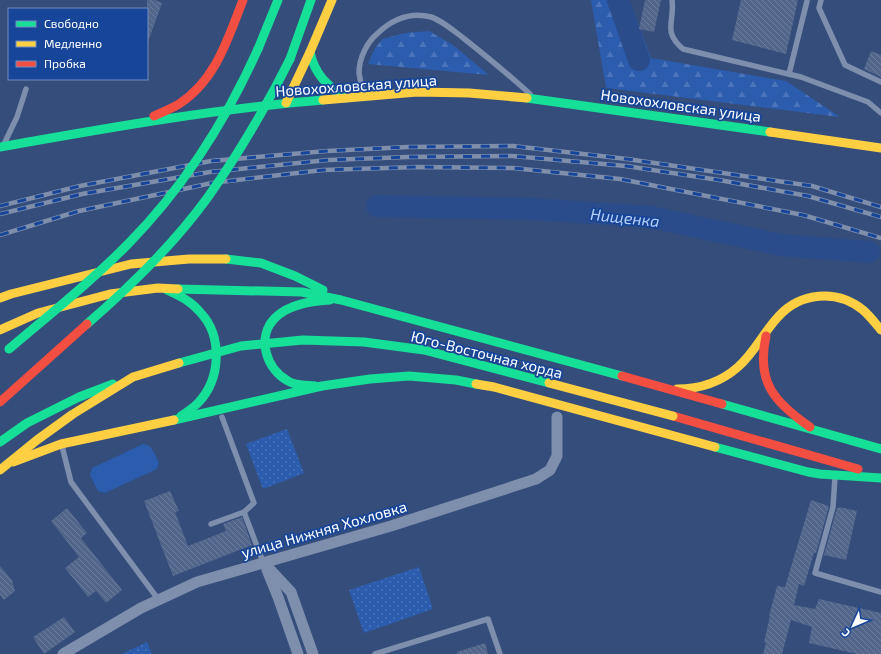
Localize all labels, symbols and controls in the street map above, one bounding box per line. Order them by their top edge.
legend [8,8,148,80]
text: Свободно [44,16,99,30]
text: Медленно [44,36,102,50]
text: Пробка [44,56,86,70]
street label: Новохохловская улица [275,70,437,101]
street label: Новохохловская улица [599,85,762,126]
water label: Нищенка [590,204,660,230]
street label: Юго-Восточная хорда [409,326,565,382]
street label: улица Нижняя Хохловка [239,497,409,562]
north arrow [833,606,873,646]
text: С [838,626,852,640]

